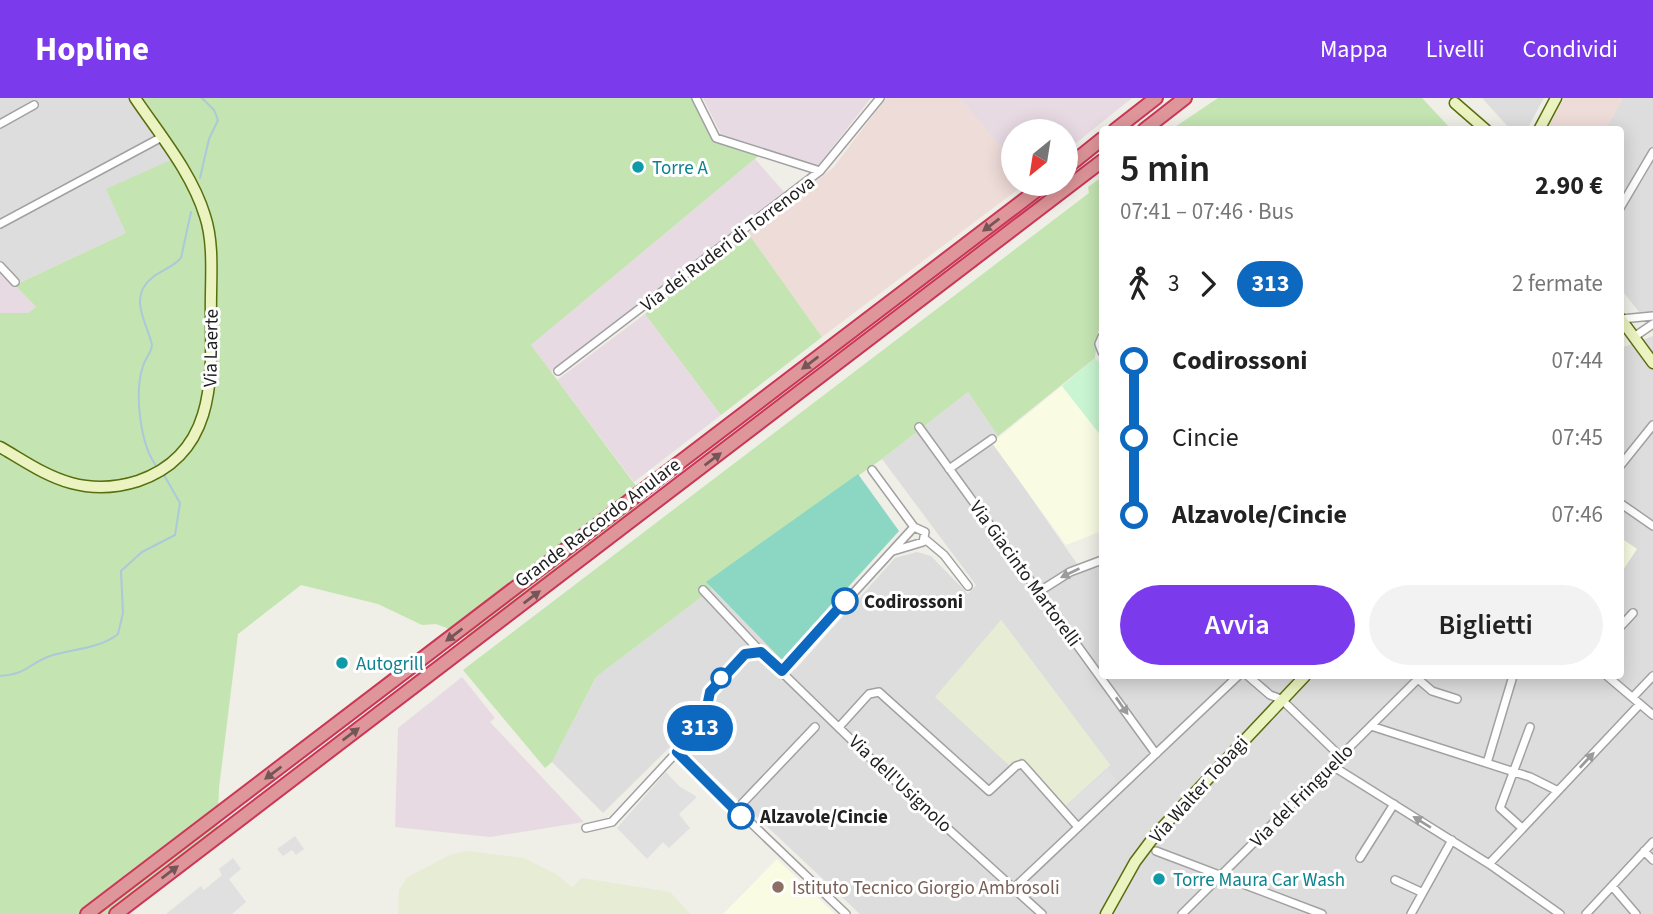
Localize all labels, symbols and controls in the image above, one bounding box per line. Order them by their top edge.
text: Hopline [35,26,149,73]
text: Mappa [1320,32,1388,67]
text: Livelli [1426,32,1485,67]
text: Condividi [1523,32,1618,67]
north arrow [1001,119,1078,196]
map controls [1001,119,1078,196]
text: 5 min [1120,142,1210,196]
place label: Torre A [652,155,708,182]
marker: Torre A [630,159,646,175]
text: 2.90 € [1535,167,1603,204]
street label: Via dei Ruderi di Torrenova [635,170,821,319]
text: 07:41 – 07:46 · Bus [1120,195,1294,228]
one-way arrow [982,218,1000,232]
icon: walk [1120,265,1158,303]
icon: forward [1189,265,1227,303]
text: 313 [1251,266,1289,301]
text: 3 [1168,267,1179,300]
text: 2 fermate [1512,267,1603,300]
street label: Via Laerte [197,309,226,387]
text: Codirossoni [1172,342,1308,379]
text: 07:44 [1552,344,1603,377]
one-way arrow [801,356,819,370]
text: Cincie [1172,419,1239,456]
text: 07:45 [1552,421,1603,454]
one-way arrow [703,451,721,466]
street label: Grande Raccordo Anulare [509,452,686,594]
street label: Via Giacinto Martorelli [963,495,1087,652]
text: Alzavole/Cincie [1172,496,1347,533]
text: 07:46 [1552,498,1603,531]
one-way arrow [1060,567,1080,579]
button: Avvia [1120,585,1355,665]
button: Biglietti [1369,585,1603,665]
marker: Codirossoni [832,588,858,614]
one-way arrow [522,589,540,604]
place label: Codirossoni [864,589,963,616]
one-way arrow [445,627,463,642]
place label: Autogrill [356,651,424,678]
marker: Autogrill [334,655,350,671]
unlabelled marker [711,668,731,688]
one-way arrow [1115,697,1129,715]
line badge: 313 [660,705,740,751]
text: 313 [681,710,719,745]
one-way arrow [341,727,359,742]
street label: Via dell'Usignolo [842,729,958,839]
street label: Via Walter Tobagi [1144,730,1255,850]
street label: Via del Fringuello [1244,738,1360,854]
one-way arrow [1578,752,1594,769]
one-way arrow [264,765,282,779]
marker: Alzavole/Cincie [728,803,754,829]
place label: Alzavole/Cincie [759,804,888,831]
one-way arrow [1413,815,1432,828]
one-way arrow [160,865,178,880]
place label: Torre Maura Car Wash [1173,867,1345,894]
marker: Torre Maura Car Wash [1151,871,1167,887]
place label: Istituto Tecnico Giorgio Ambrosoli [792,875,1060,902]
marker: Istituto Tecnico Giorgio Ambrosoli [770,879,786,895]

